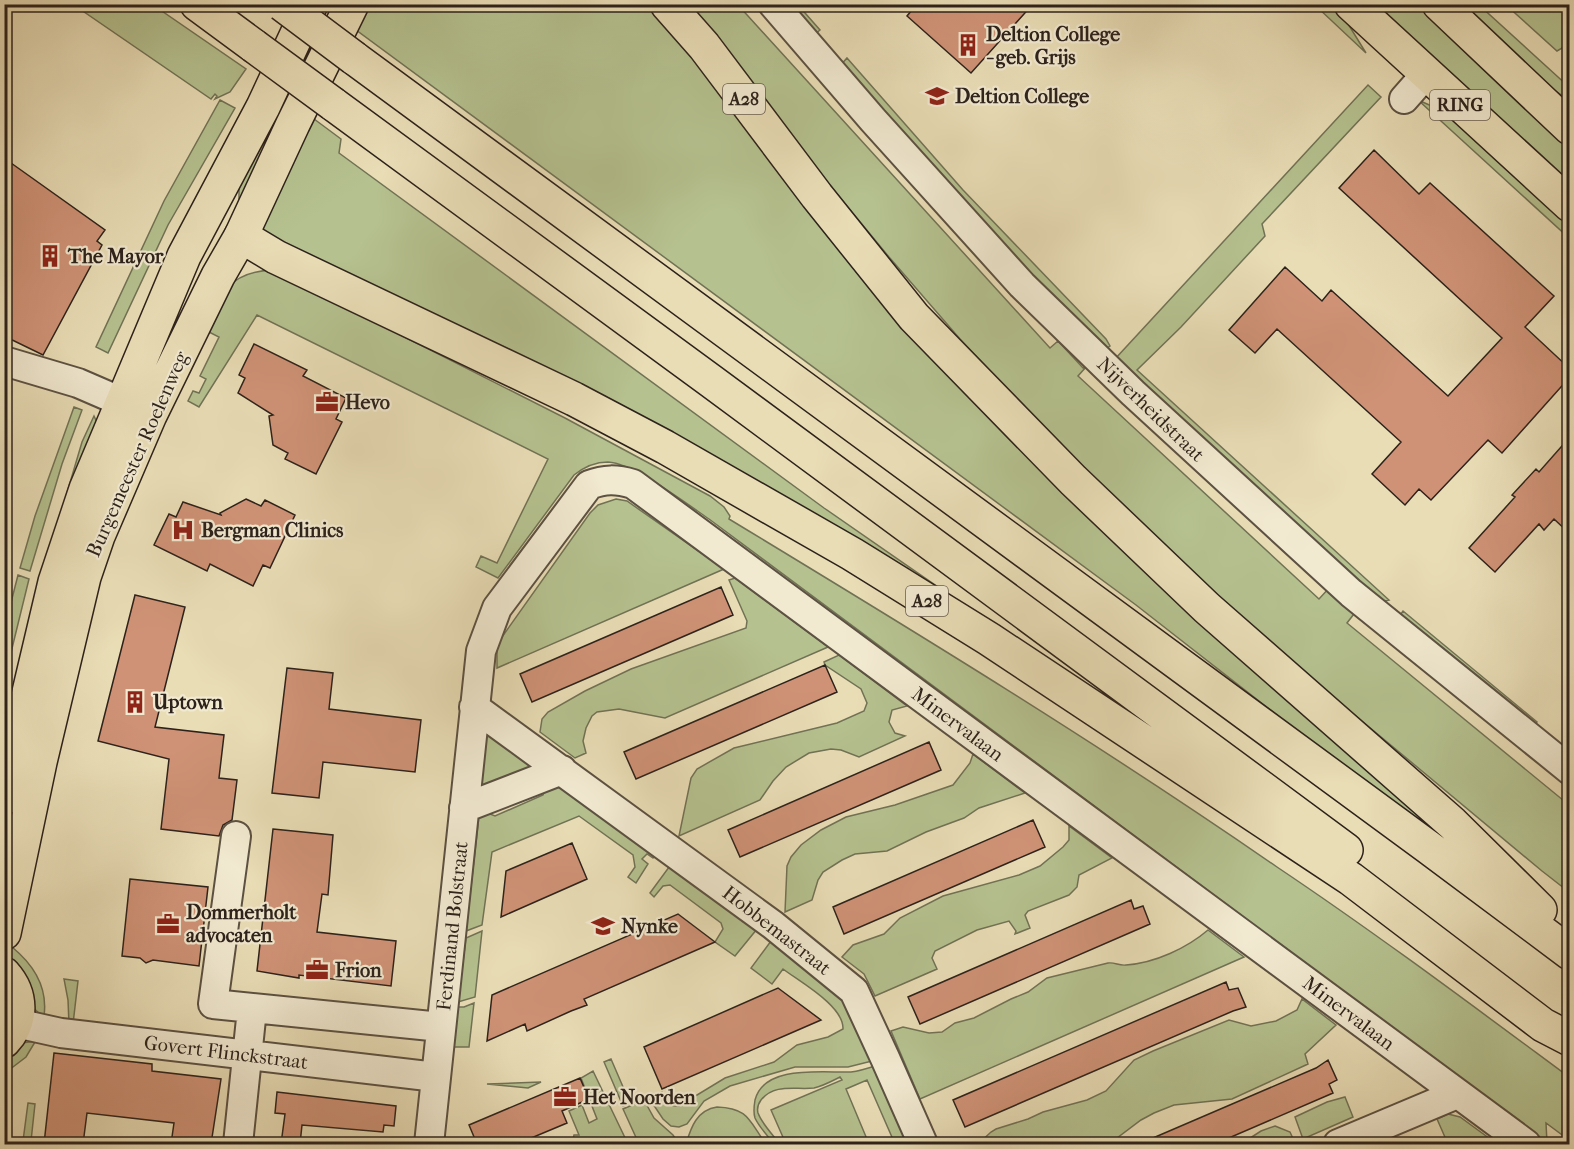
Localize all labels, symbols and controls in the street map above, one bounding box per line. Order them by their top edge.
place label: Deltion College - geb. Grijs [986,23,1120,69]
building icon: Deltion College - geb. Grijs [955,32,981,58]
school or university icon: Deltion College [924,83,950,109]
road number: A28 [723,84,765,114]
place label: Deltion College [955,85,1089,108]
road number: RING [1430,90,1490,120]
building icon: The Mayor [37,243,63,269]
place label: The Mayor [67,245,164,268]
street label: Burgemeester Roelenweg [82,348,193,561]
street label: Nijverheidstraat [1092,352,1209,466]
office icon: Hevo [314,389,340,415]
place label: Hevo [345,391,390,414]
hospital icon: Bergman Clinics [170,517,196,543]
place label: Bergman Clinics [201,519,344,542]
road number: A28 [906,586,948,616]
street label: Minervalaan [907,682,1008,767]
building icon: Uptown [122,689,148,715]
place label: Uptown [152,691,223,714]
street label: Ferdinand Bolstraat [432,840,473,1012]
street label: Hobbemastraat [718,881,835,980]
place label: Dommerholt advocaten [186,901,297,947]
office icon: Dommerholt advocaten [155,911,181,937]
school or university icon: Nynke [590,913,616,939]
place label: Nynke [621,915,678,938]
office icon: Frion [304,957,330,983]
place label: Frion [334,959,382,982]
street label: Minervalaan [1298,971,1399,1056]
street label: Govert Flinckstraat [143,1031,309,1074]
office icon: Het Noorden [552,1084,578,1110]
place label: Het Noorden [583,1086,696,1109]

